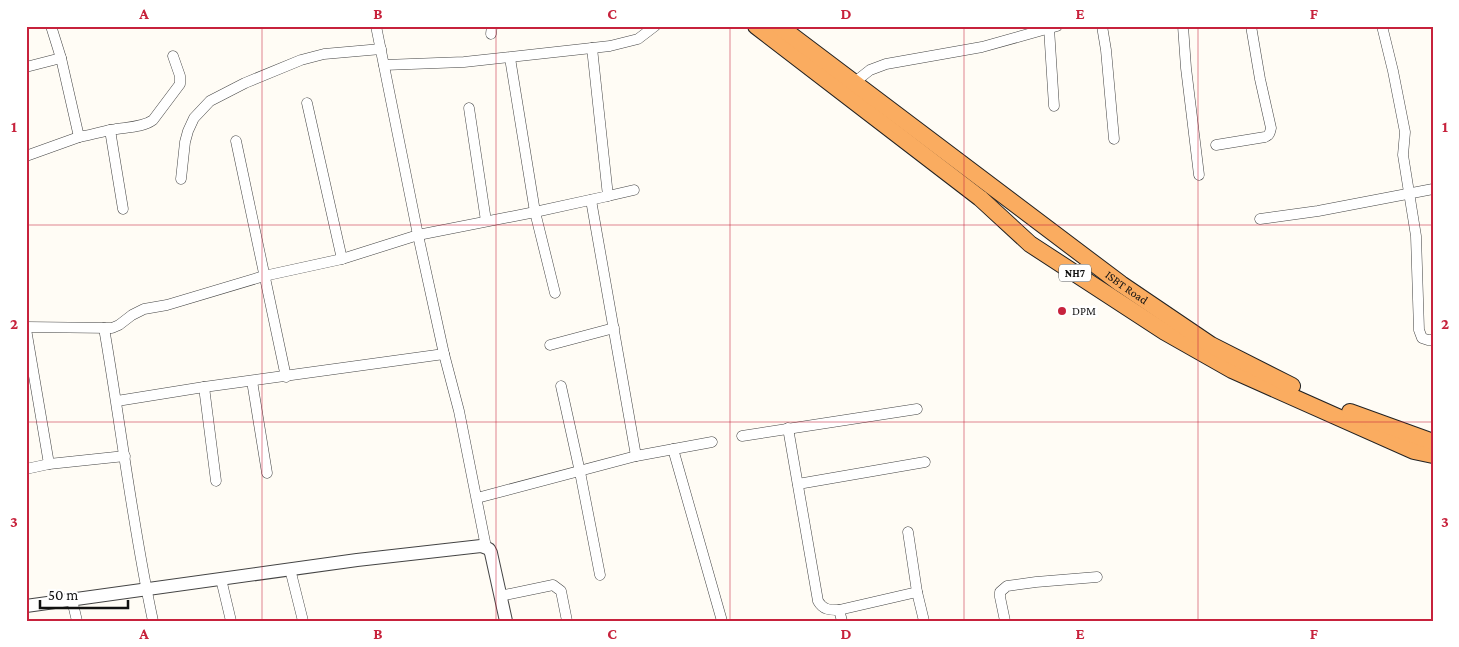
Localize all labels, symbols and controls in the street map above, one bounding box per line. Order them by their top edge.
text: A [138,5,149,22]
text: B [373,5,383,22]
text: C [607,5,617,22]
text: D [840,5,852,22]
text: E [1075,5,1085,22]
text: F [1310,5,1319,22]
text: 1 [11,118,17,135]
text: 1 [1442,118,1448,135]
road number: NH7 [1059,264,1091,282]
street label: ISBT Road [1103,268,1151,308]
place label: DPM [1072,304,1096,318]
marker: DPM [1056,305,1068,317]
text: 2 [10,315,18,332]
text: 2 [1441,315,1449,332]
text: 3 [10,513,18,530]
text: 3 [1441,513,1449,530]
scale bar [40,577,128,609]
text: 50 m [48,587,78,603]
text: A [138,625,149,642]
text: B [373,625,383,642]
text: C [607,625,617,642]
text: D [840,625,852,642]
text: E [1075,625,1085,642]
text: F [1310,625,1319,642]

